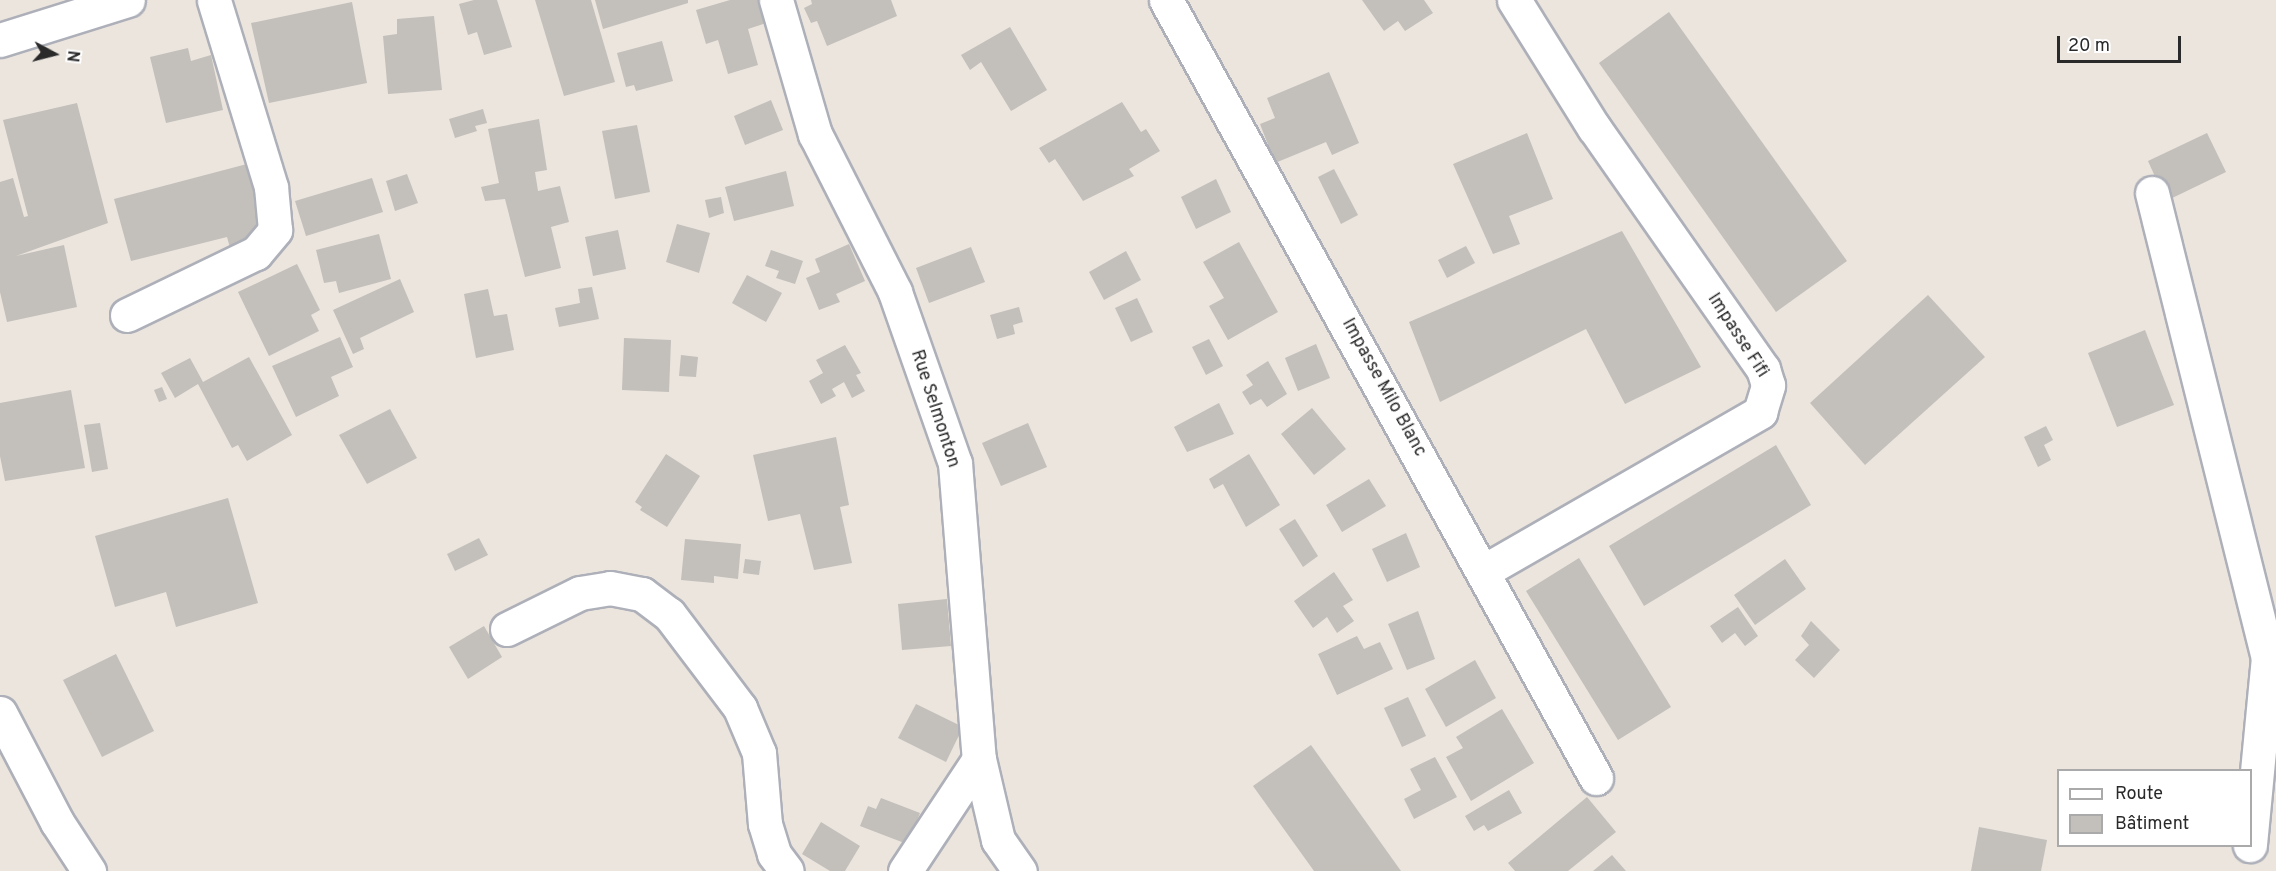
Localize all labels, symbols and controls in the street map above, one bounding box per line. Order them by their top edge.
north arrow [24,24,84,84]
scale bar [2060,24,2184,62]
text: 20 m [2068,35,2110,58]
text: N [61,49,82,63]
street label: Impasse Fifi [1702,290,1772,382]
street label: Impasse Milo Blanc [1336,315,1430,461]
street label: Rue Selmonton [905,347,963,471]
legend [2057,769,2252,847]
text: Route [2115,783,2163,806]
text: Bâtiment [2115,813,2189,836]

